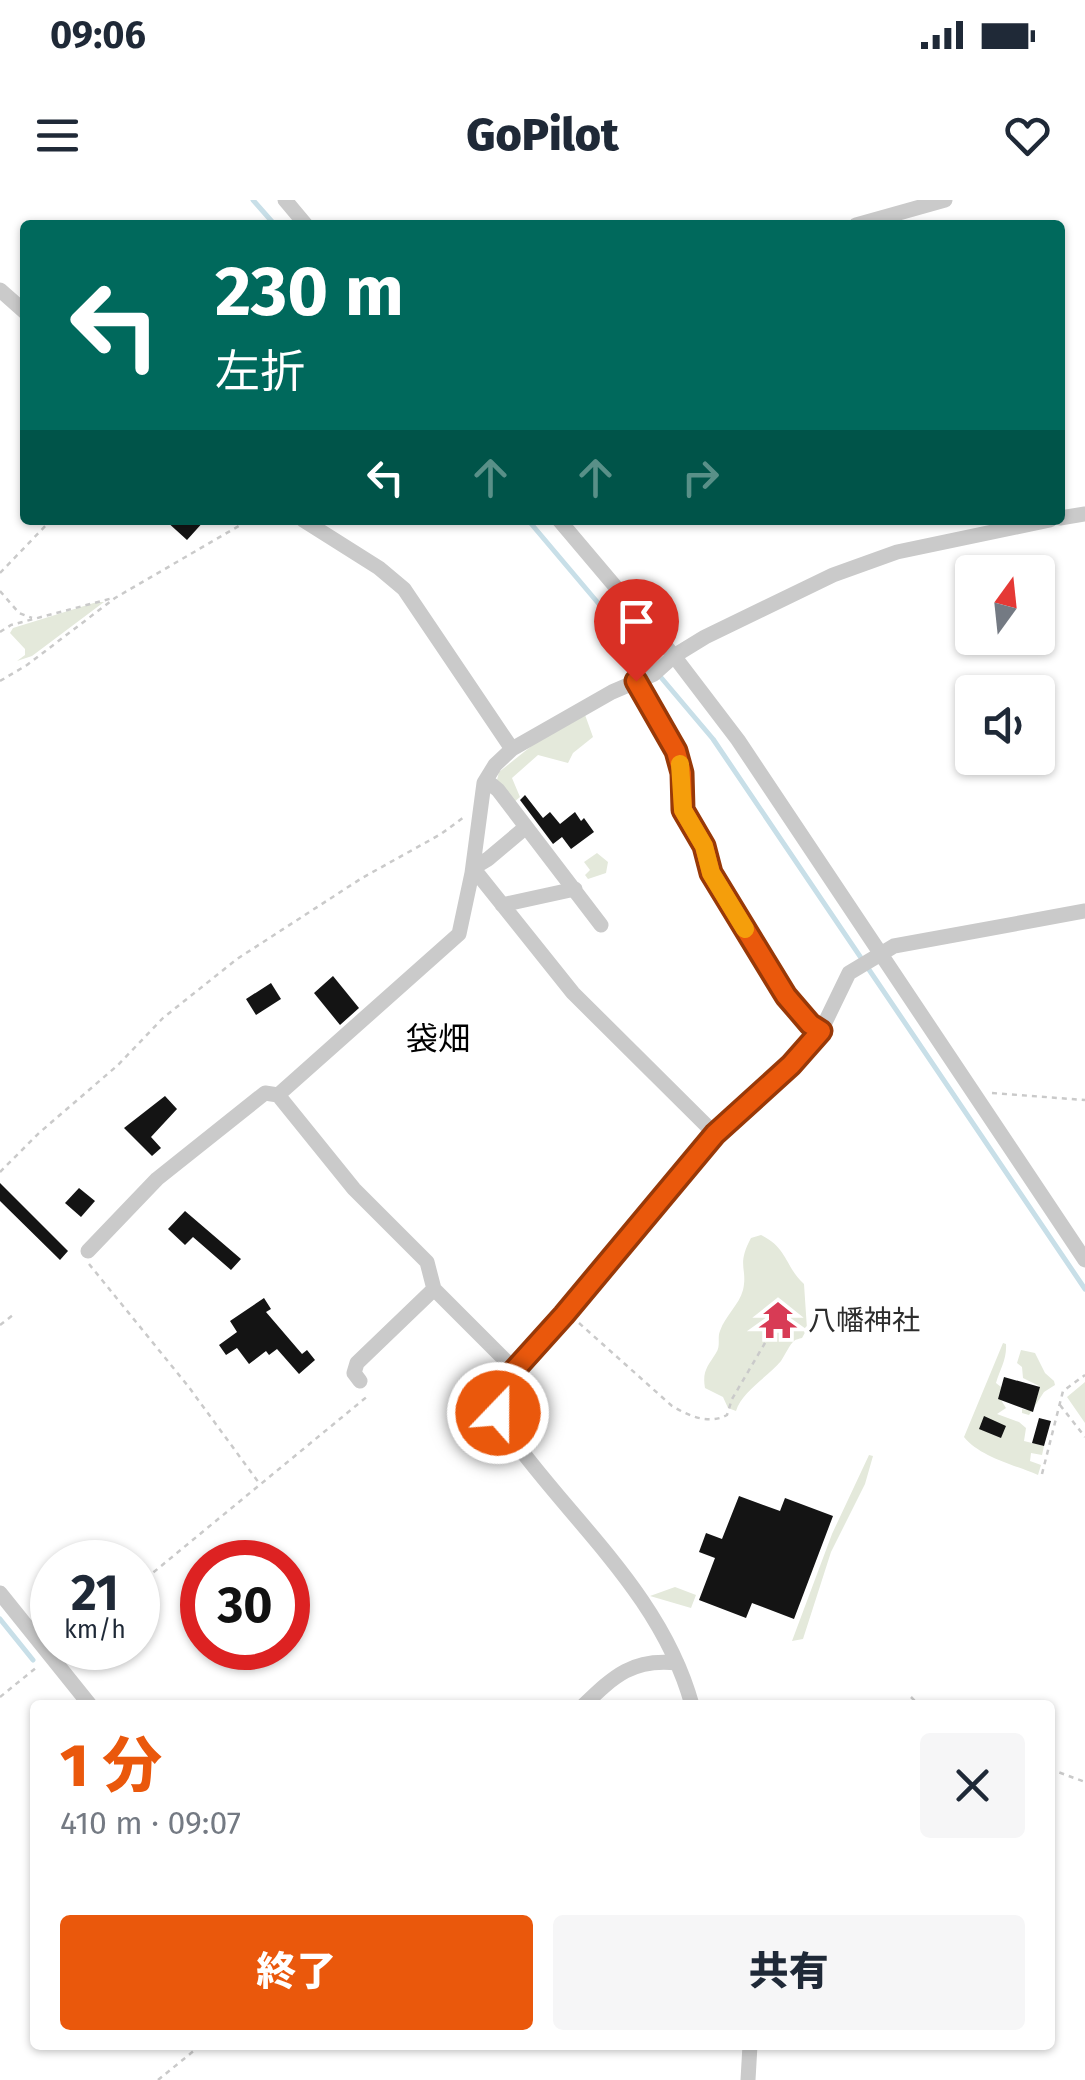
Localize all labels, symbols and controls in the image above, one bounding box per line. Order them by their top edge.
text: 09:06 [50,12,146,58]
icon: menu [30,108,85,163]
text: GoPilot [466,108,619,162]
icon: heart [1000,108,1055,163]
text: 230 m [215,250,404,334]
icon: left [50,260,180,390]
text: 左折 [215,345,305,399]
icon: left [358,450,413,505]
icon: ahead [463,450,518,505]
icon: ahead [568,450,623,505]
icon: right [673,450,728,505]
north arrow [955,555,1055,655]
map controls [955,555,1055,775]
pin [594,579,679,682]
icon: arrive [609,594,664,649]
button: sound [955,675,1055,775]
district label: 袋畑 [406,1020,470,1058]
temple icon: 八幡神社 [757,1299,799,1341]
place label: 八幡神社 [808,1304,920,1337]
position arrow [446,1361,550,1465]
speed limit sign: 30 [180,1540,310,1670]
text: 21 [71,1563,119,1623]
text: km/h [64,1615,126,1645]
text: 1 分 [60,1730,162,1802]
button: close [920,1733,1025,1838]
text: 410 m · 09:07 [60,1804,241,1842]
button: 終了 [60,1915,533,2030]
button: 共有 [553,1915,1025,2030]

